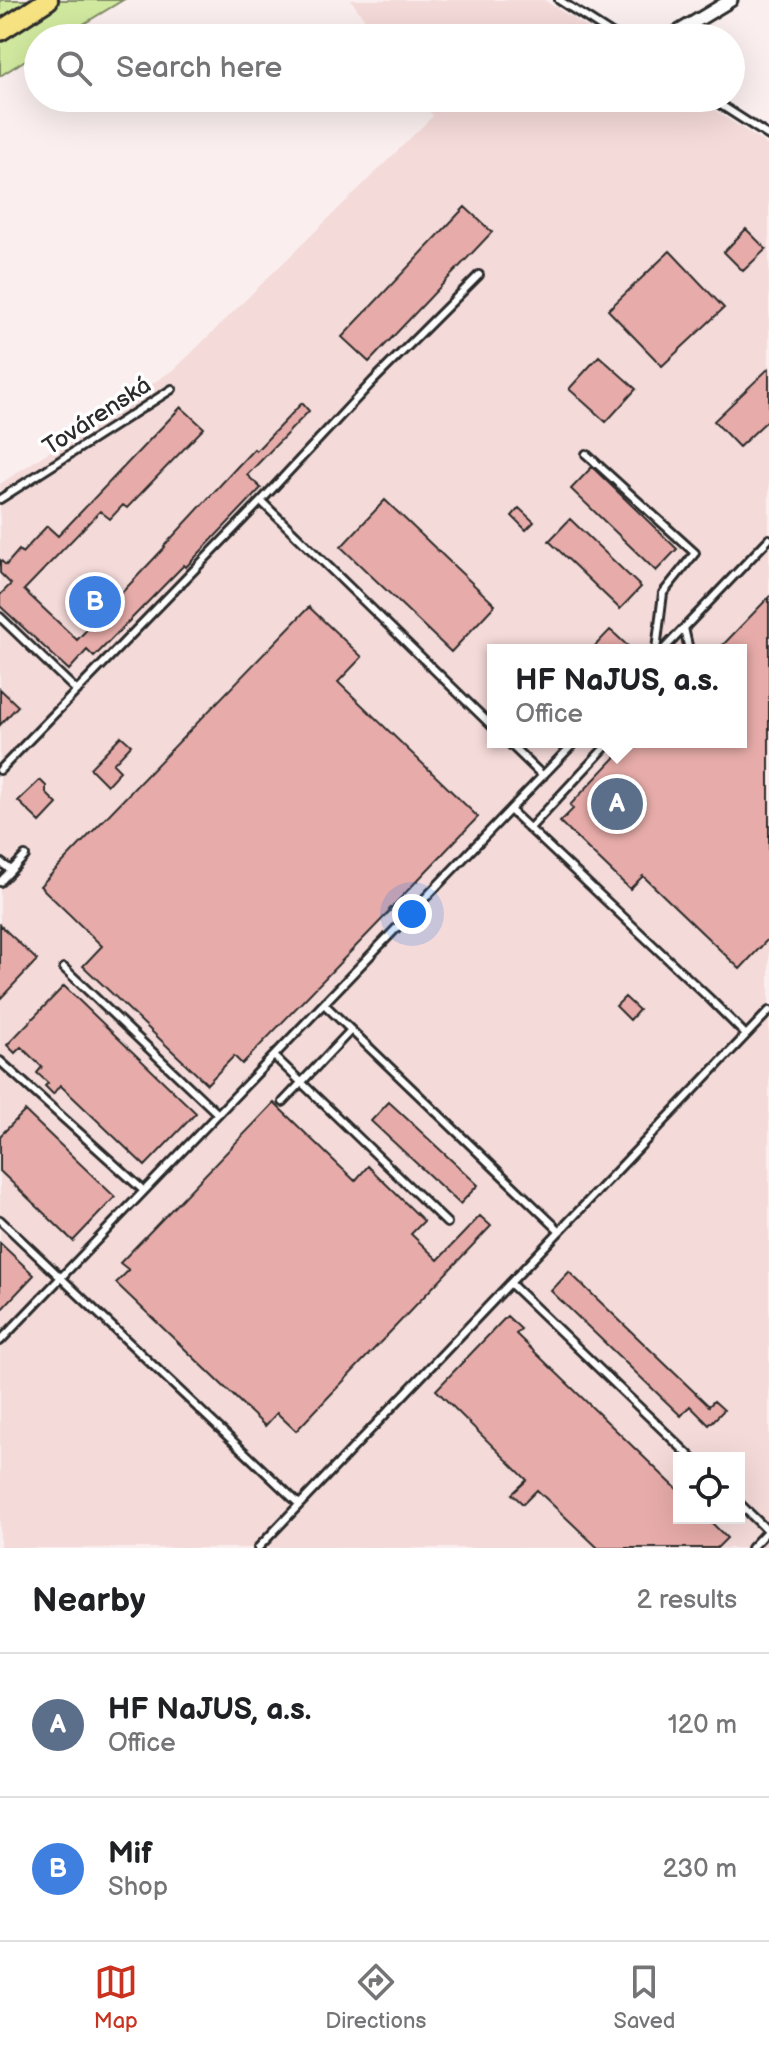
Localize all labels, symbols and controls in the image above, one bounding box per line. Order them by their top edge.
search box [24,24,745,112]
icon: search [52,46,96,90]
text: Search here [116,50,282,86]
street label: Továrenská [38,370,156,462]
pin: B [69,572,121,632]
popup [487,644,747,748]
text: HF NaJUS, a.s. [515,663,719,699]
text: Office [515,699,583,730]
pin: A [591,774,643,834]
your location [392,894,432,934]
map controls [673,1452,745,1524]
button: locate [673,1452,745,1524]
text: Nearby [32,1580,146,1621]
text: 2 results [637,1585,737,1616]
text: HF NaJUS, a.s. [108,1692,311,1728]
text: A [50,1710,66,1741]
text: 120 m [668,1710,737,1741]
text: Office [108,1728,176,1759]
text: Mif [108,1836,152,1872]
text: B [49,1854,67,1885]
text: 230 m [662,1854,737,1885]
text: Shop [108,1872,168,1903]
tab: Map [94,1960,138,2035]
tab: Directions [325,1960,426,2035]
tab: Saved [614,1960,675,2035]

